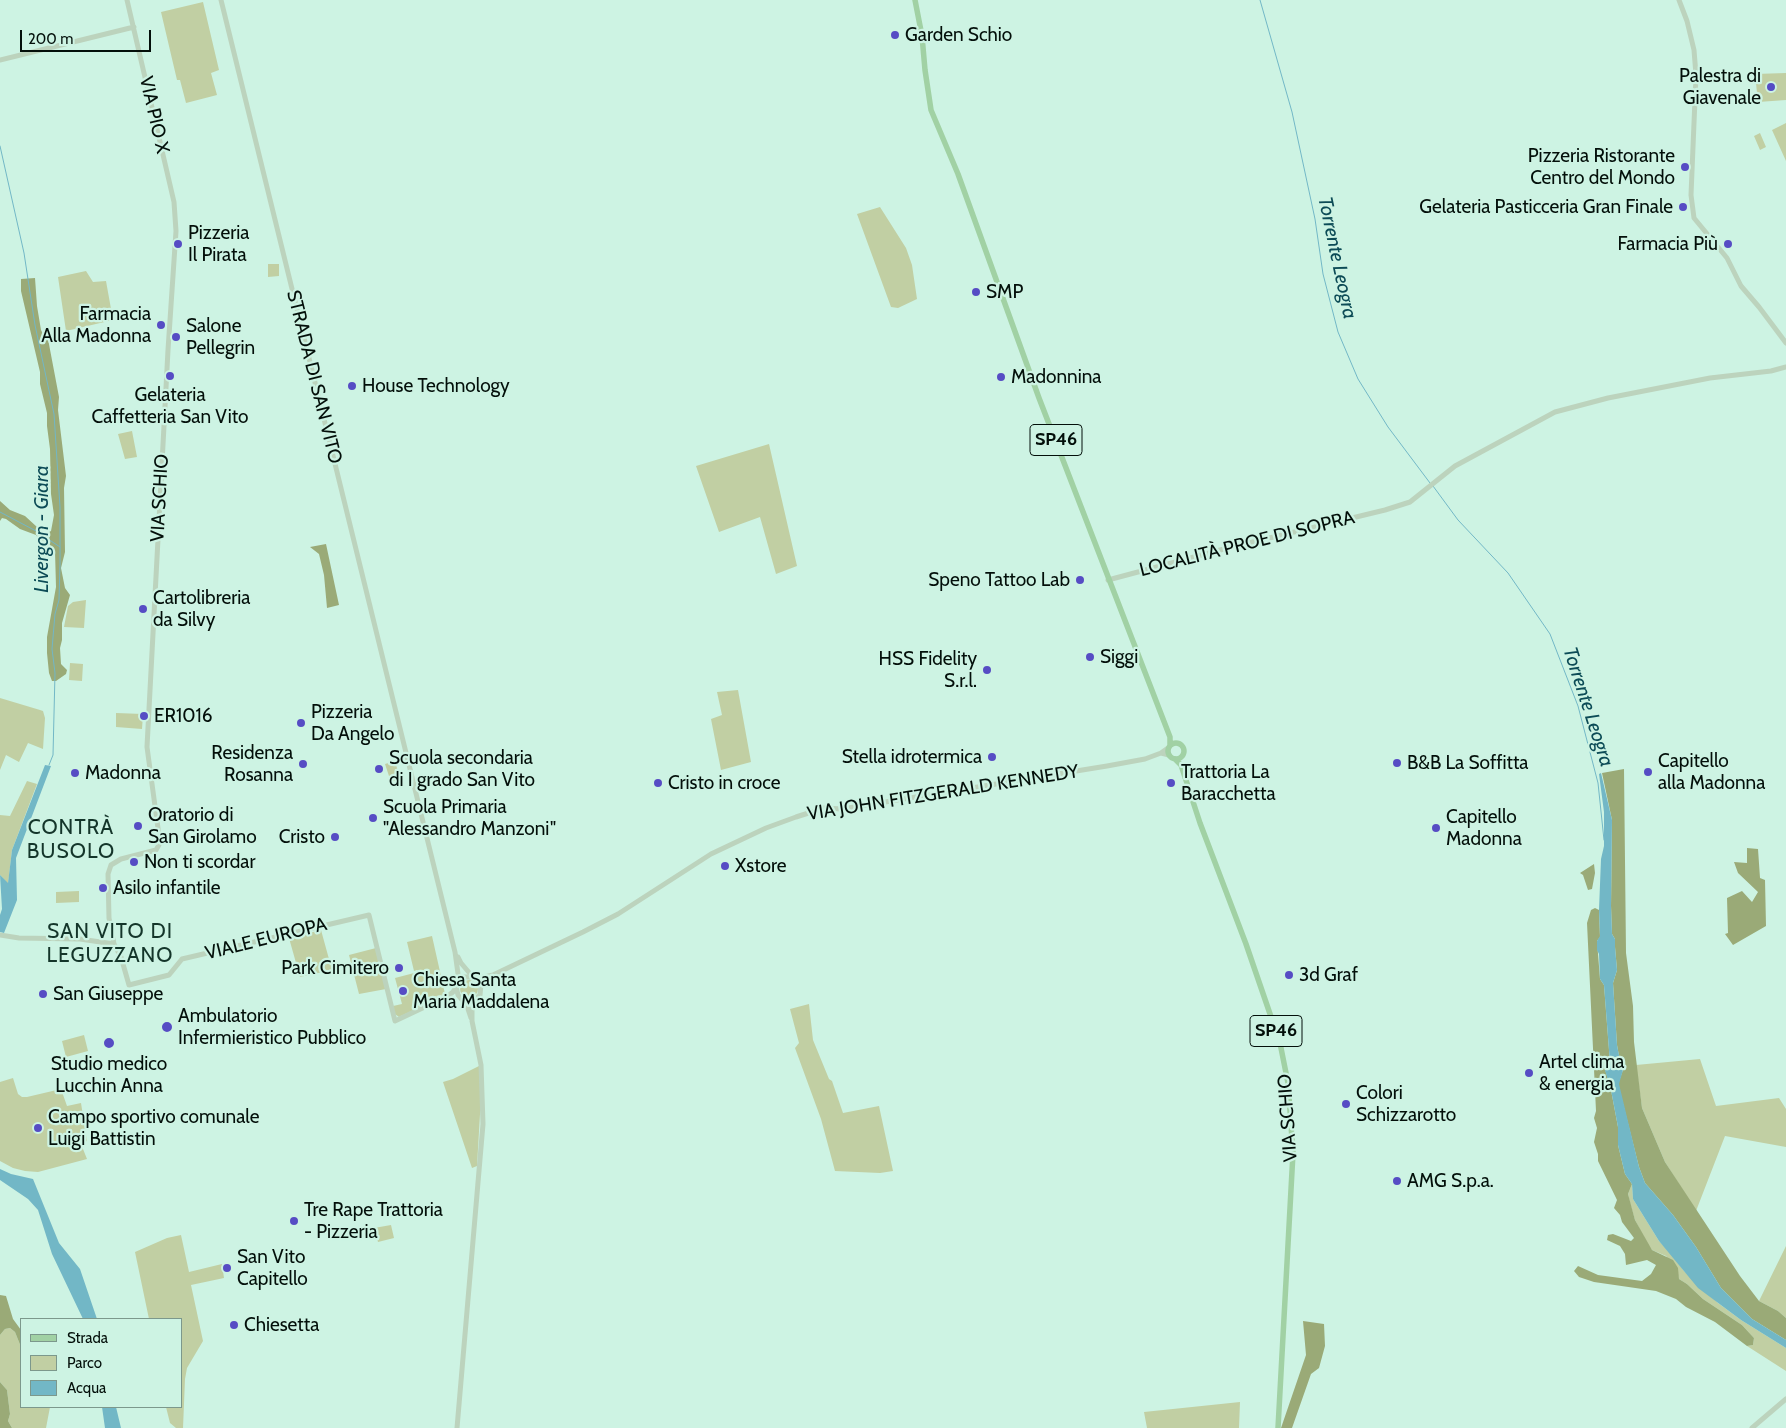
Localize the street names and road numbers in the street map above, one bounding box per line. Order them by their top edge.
street label: VIA PIO X [134,74,174,156]
street label: STRADA DI SAN VITO [281,288,347,466]
road number: SP46 [1030,424,1082,456]
street label: VIA SCHIO [146,453,174,543]
street label: LOCALITÀ PROE DI SOPRA [1137,506,1357,582]
street label: VIA JOHN FITZGERALD KENNEDY [806,760,1080,826]
street label: VIALE EUROPA [203,913,329,965]
road number: SP46 [1250,1016,1302,1046]
street label: VIA SCHIO [1274,1073,1302,1163]

